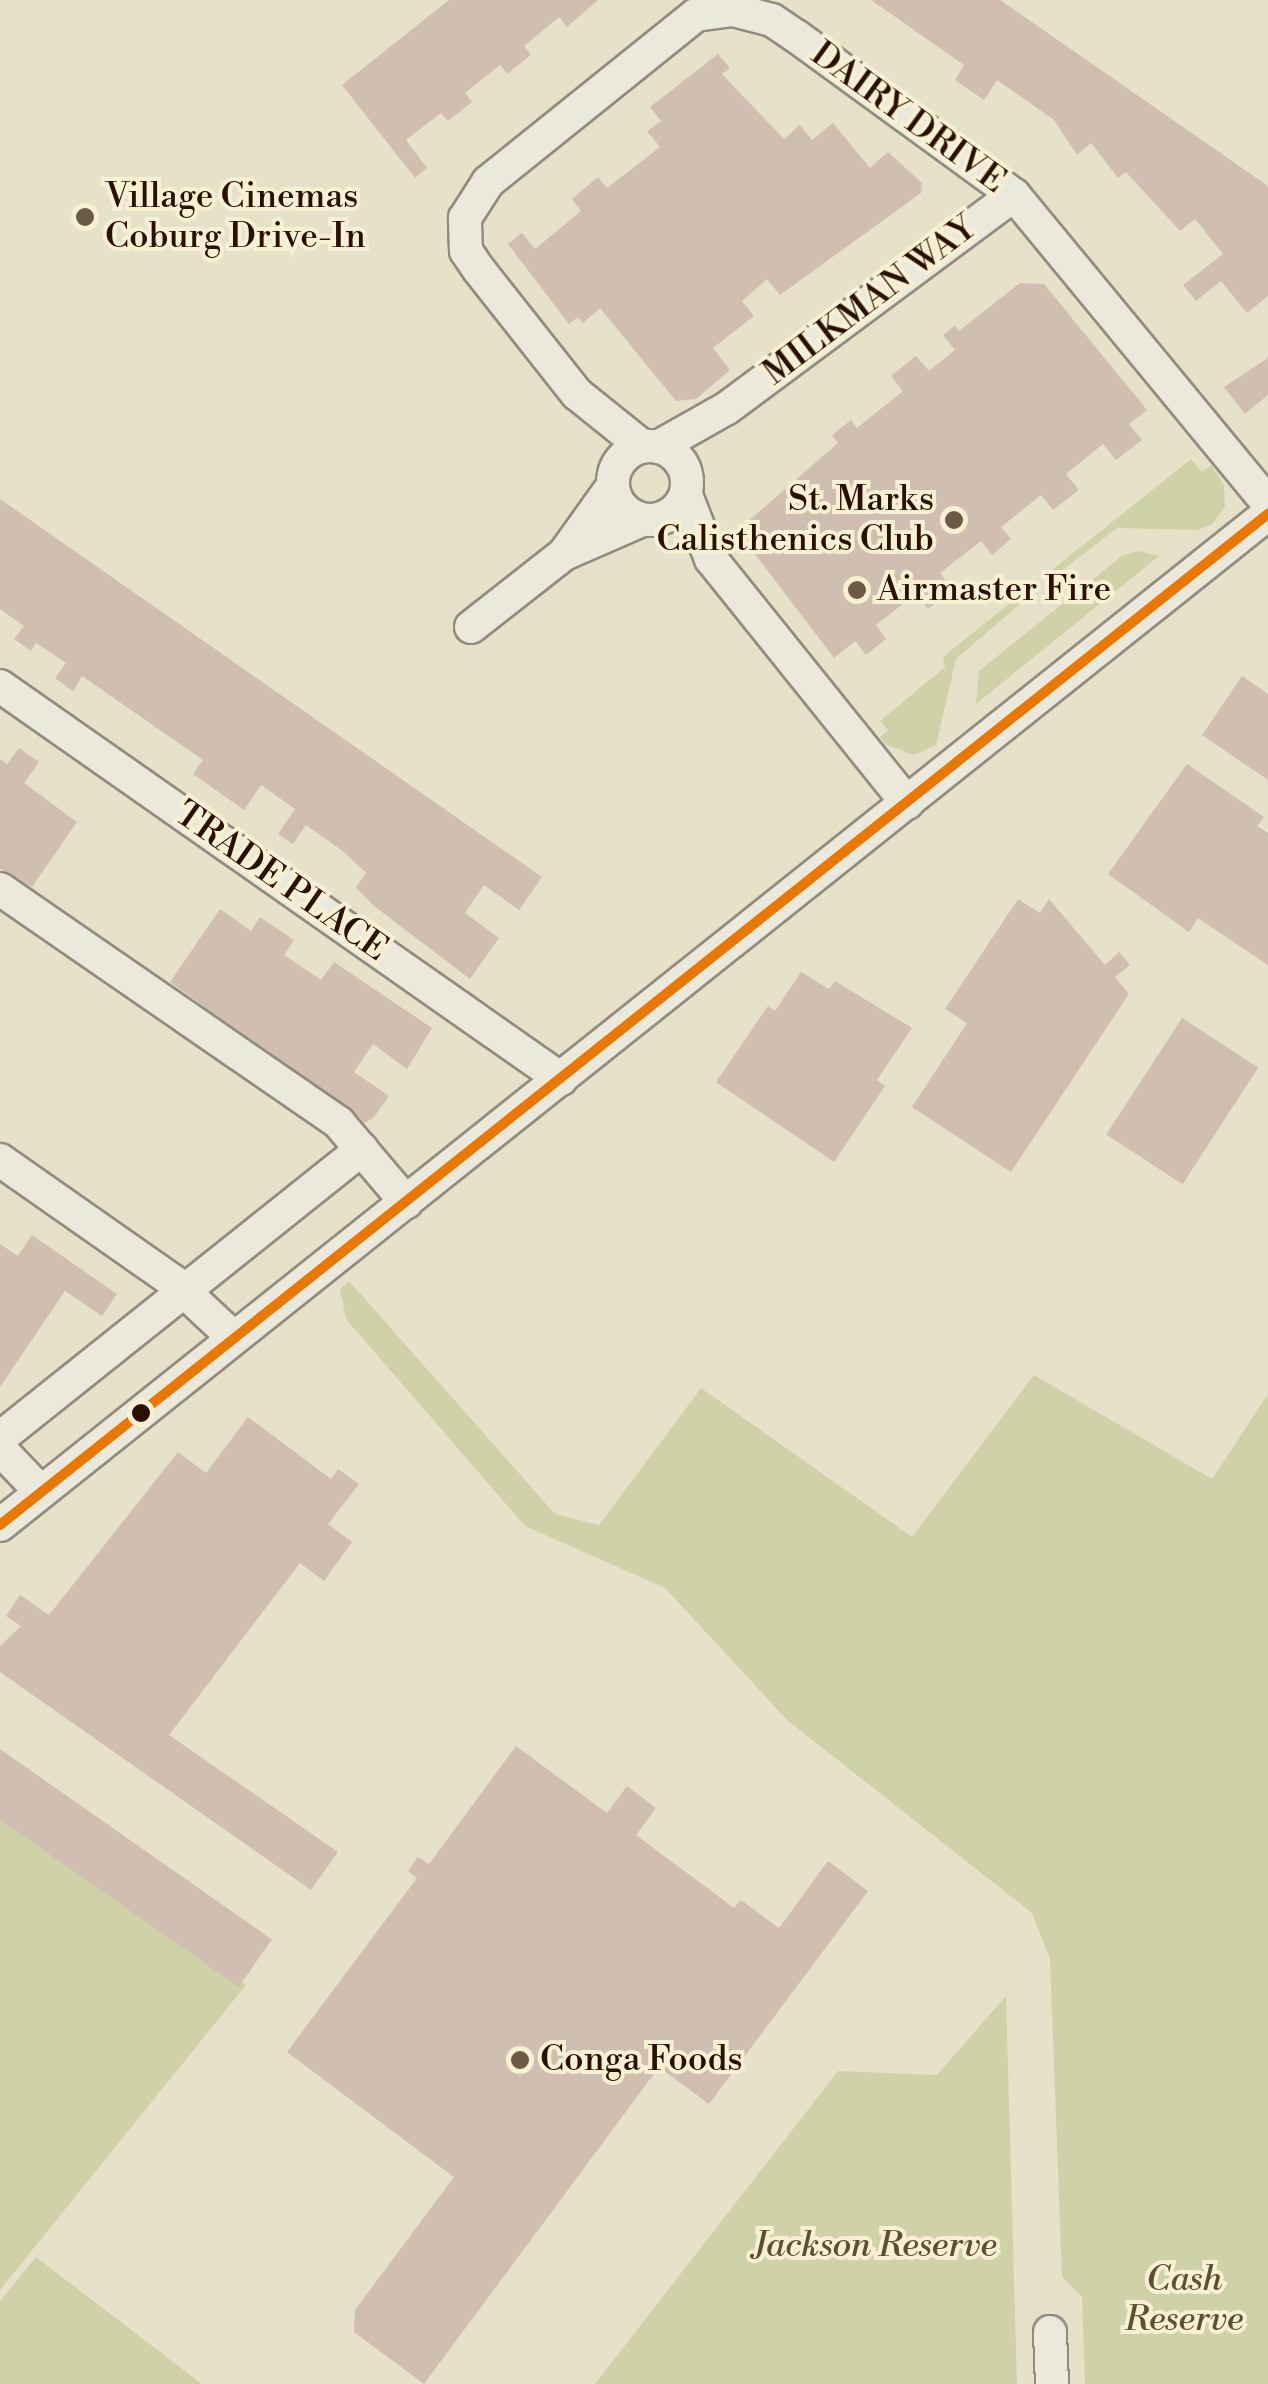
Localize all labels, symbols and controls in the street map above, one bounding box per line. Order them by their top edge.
street label: DAIRY DRIVE [803,33,1013,203]
place label: Village Cinemas Coburg Drive-In [105,176,366,258]
marker: Village Cinemas Coburg Drive-In [74,206,96,228]
street label: MILKMAN WAY [755,207,985,395]
place label: St. Marks Calisthenics Club [656,479,934,561]
marker: St. Marks Calisthenics Club [943,509,965,531]
place label: Airmaster Fire [877,569,1111,611]
marker: Airmaster Fire [846,579,868,601]
street label: TRADE PLACE [167,793,395,971]
unlabelled marker [131,1403,151,1423]
place label: Conga Foods [540,2039,743,2081]
marker: Conga Foods [509,2049,531,2071]
park label: Jackson Reserve [753,2225,997,2267]
park label: Cash Reserve [1125,2259,1243,2341]

